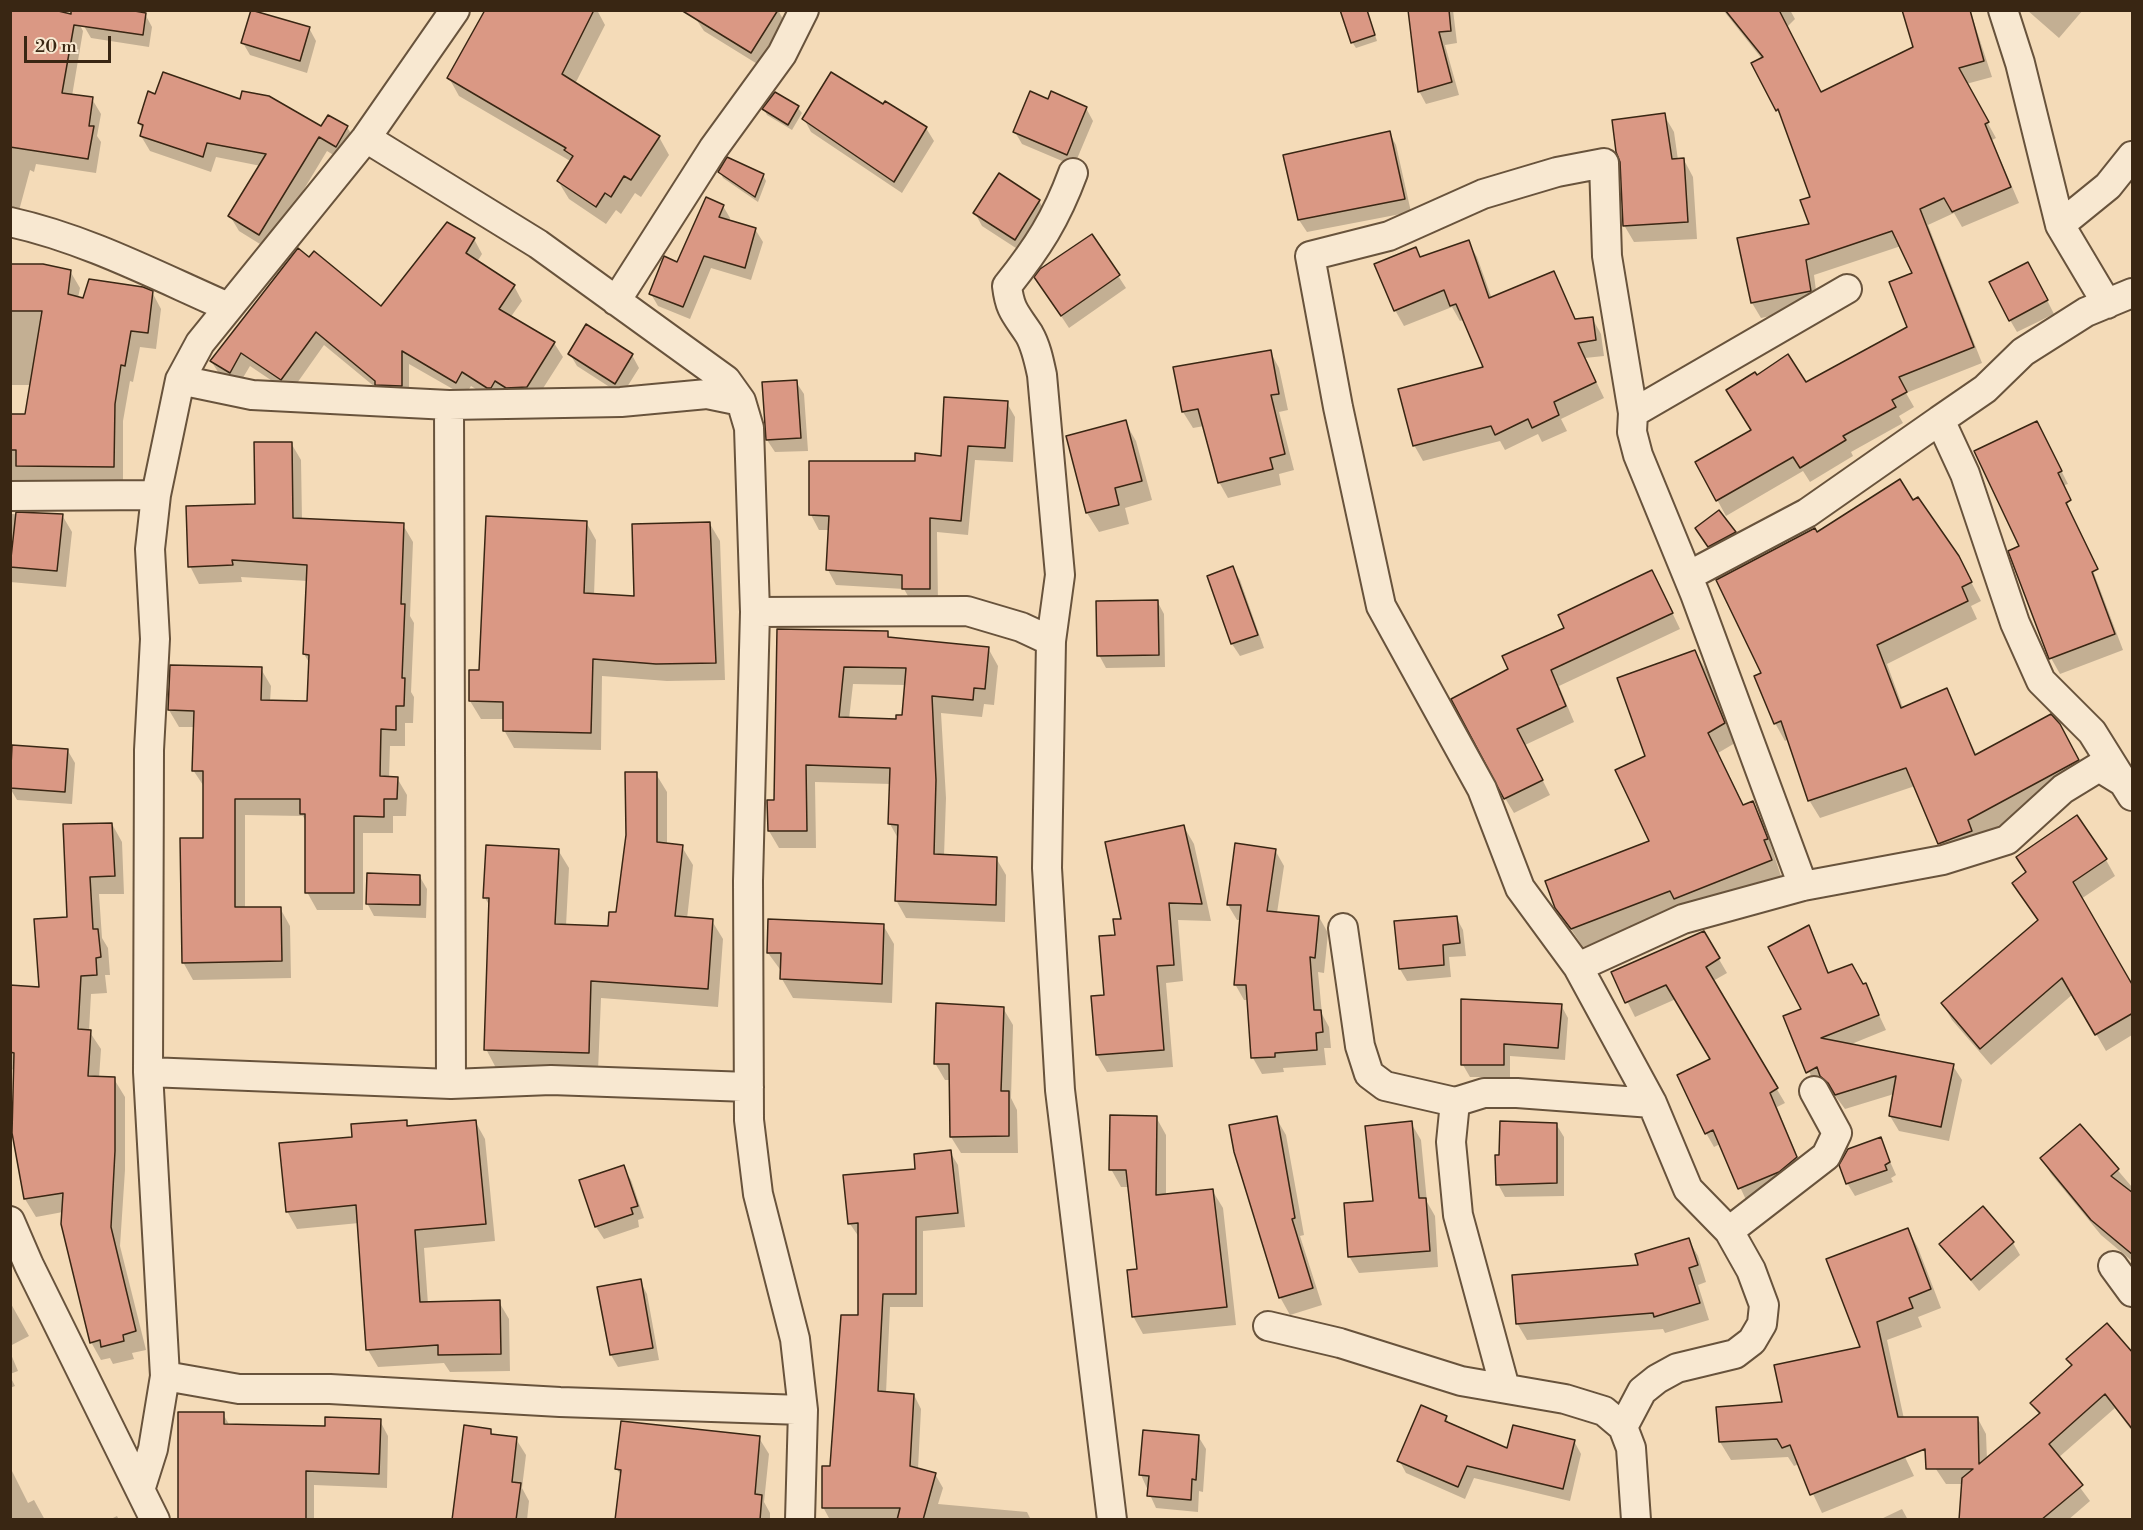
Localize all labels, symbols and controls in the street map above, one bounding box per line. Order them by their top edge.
scale bar [27,24,114,62]
text: 20 m [35,35,77,58]

